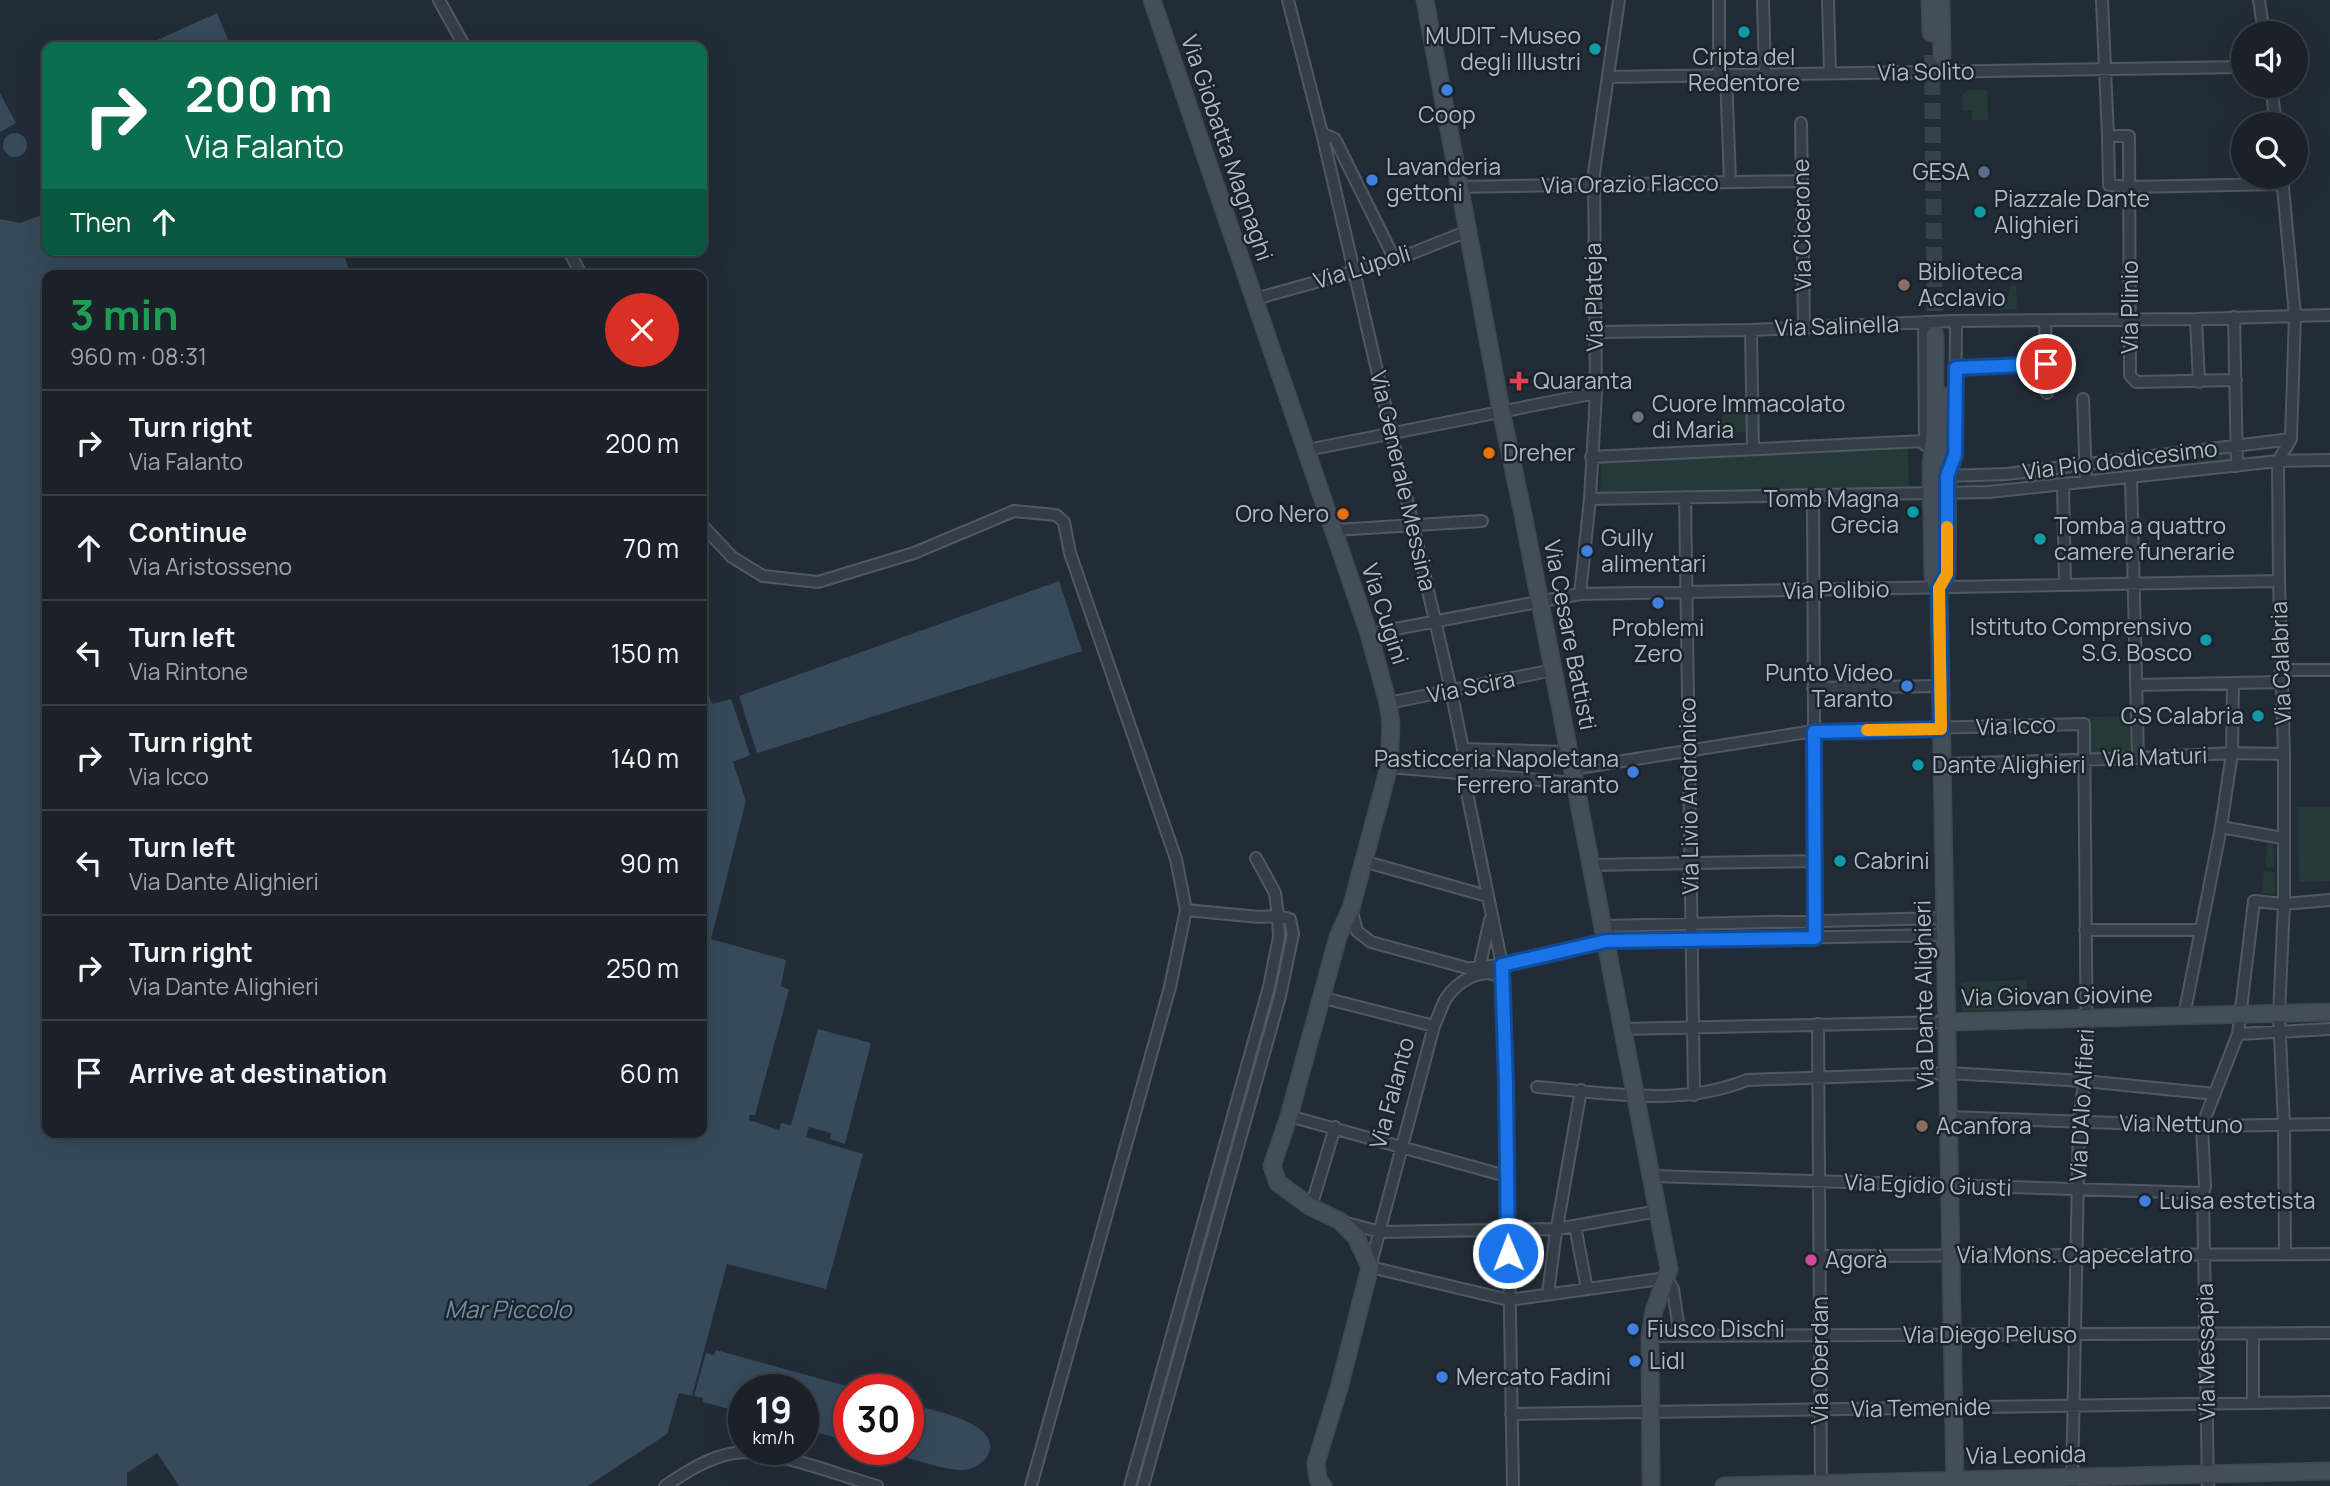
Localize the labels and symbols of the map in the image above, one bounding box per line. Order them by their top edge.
place label: MUDIT -Museo degli Illustri [1425,19,1581,77]
marker: Cripta del Redentore [1736,24,1752,40]
street label: Via Giobatta Magnaghi [1174,30,1282,265]
place label: Cripta del Redentore [1688,40,1800,98]
marker: MUDIT -Museo degli Illustri [1587,41,1603,57]
street label: Via Solìto [1877,54,1975,88]
marker: Coop [1439,82,1455,98]
place label: Coop [1418,98,1476,130]
place label: Lavanderia gettoni [1386,150,1501,208]
place label: GESA [1913,155,1970,187]
street label: Via Cicerone [1784,158,1818,292]
marker: GESA [1976,164,1992,180]
street label: Via Orazio Flacco [1541,165,1719,201]
marker: Lavanderia gettoni [1364,172,1380,188]
place label: Piazzale Dante Alighieri [1994,182,2150,240]
marker: Piazzale Dante Alighieri [1972,204,1988,220]
street label: Via Lùpoli [1309,236,1414,296]
street label: Via Plateja [1576,242,1610,352]
place label: Biblioteca Acclavio [1918,255,2023,313]
street label: Via Plinio [2113,260,2145,354]
marker: Biblioteca Acclavio [1896,277,1912,293]
street label: Via Salinella [1774,307,1900,343]
pin [2016,334,2076,394]
place label: Quaranta [1533,364,1632,396]
street label: Via Generale Messina [1363,367,1445,594]
marker: Quaranta [1511,373,1527,389]
place label: Cuore Immacolato di Maria [1652,387,1845,445]
marker: Cuore Immacolato di Maria [1630,409,1646,425]
street label: Via Pio dodicesimo [2021,431,2219,487]
place label: Dreher [1503,436,1575,468]
marker: Dreher [1481,445,1497,461]
place label: Tomb Magna Grecia [1764,482,1899,540]
place label: Oro Nero [1235,497,1329,529]
marker: Tomb Magna Grecia [1905,504,1921,520]
marker: Oro Nero [1335,506,1351,522]
place label: Tomba a quattro camere funerarie [2054,509,2235,567]
place label: Gully alimentari [1601,521,1706,579]
marker: Tomba a quattro camere funerarie [2032,531,2048,547]
street label: Via Cesare Battisti [1537,537,1605,733]
marker: Gully alimentari [1579,543,1595,559]
street label: Via Cugini [1355,559,1417,668]
street label: Via Polibio [1782,572,1890,606]
marker: Problemi Zero [1650,595,1666,611]
street label: Via Calabria [2262,601,2298,725]
place label: Istituto Comprensivo S.G. Bosco [1970,610,2192,668]
place label: Problemi Zero [1612,611,1704,669]
marker: Istituto Comprensivo S.G. Bosco [2198,632,2214,648]
place label: Punto Video Taranto [1765,656,1893,714]
street label: Via Scira [1424,662,1517,710]
marker: Punto Video Taranto [1899,678,1915,694]
street label: Via Livio Andronico [1670,697,1706,895]
place label: CS Calabria [2121,699,2244,731]
street label: Via Icco [1975,708,2056,742]
marker: CS Calabria [2250,708,2266,724]
street label: Via Maturi [2102,738,2208,774]
place label: Pasticceria Napoletana Ferrero Taranto [1374,742,1619,800]
place label: Dante Alighieri [1932,748,2086,780]
marker: Dante Alighieri [1910,757,1926,773]
marker: Pasticceria Napoletana Ferrero Taranto [1625,764,1641,780]
place label: Cabrini [1854,844,1930,876]
marker: Cabrini [1832,853,1848,869]
street label: Via Dante Alighieri [1905,900,1941,1090]
street label: Via Giovan Giovine [1961,977,2153,1013]
street label: Via D'Alo Alfieri [2061,1028,2101,1182]
street label: Via Falanto [1361,1033,1421,1152]
street label: Via Nettuno [2119,1106,2243,1140]
place label: Acanfora [1936,1109,2032,1141]
marker: Acanfora [1914,1118,1930,1134]
street label: Via Egidio Giusti [1844,1165,2012,1203]
place label: Luisa estetista [2159,1184,2316,1216]
marker: Luisa estetista [2137,1193,2153,1209]
position arrow [1471,1216,1545,1290]
street label: Via Mons. Capecelatro [1957,1238,2193,1270]
place label: Agorà [1825,1243,1887,1275]
marker: Agorà [1803,1252,1819,1268]
street label: Via Messapia [2188,1283,2222,1421]
water label: Mar Piccolo [445,1292,573,1325]
street label: Via Oberdan [1803,1296,1835,1424]
place label: Fiusco Dischi [1647,1312,1785,1344]
street label: Via Diego Peluso [1903,1318,2077,1350]
marker: Fiusco Dischi [1625,1321,1641,1337]
place label: Lidl [1649,1344,1685,1376]
marker: Lidl [1627,1353,1643,1369]
place label: Mercato Fadini [1456,1360,1611,1392]
marker: Mercato Fadini [1434,1369,1450,1385]
speed limit sign: 30 [833,1374,924,1465]
street label: Via Temenide [1851,1390,1991,1424]
street label: Via Leonida [1966,1437,2086,1471]

